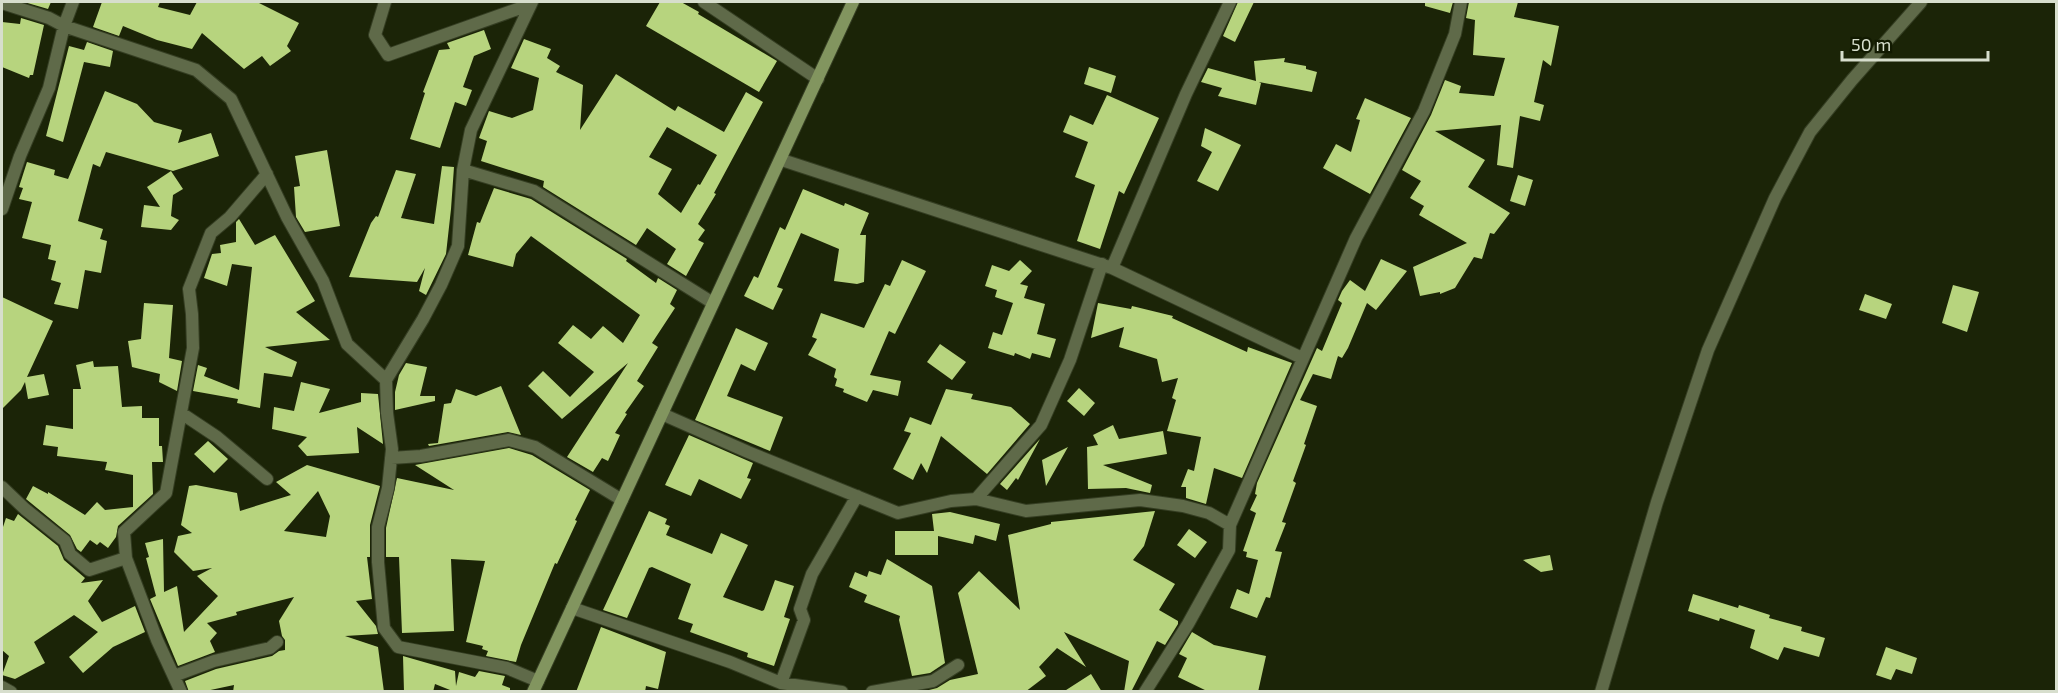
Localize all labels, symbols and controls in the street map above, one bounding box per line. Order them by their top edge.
scale bar [1842,24,1988,62]
text: 50 m [1851,33,1891,55]

